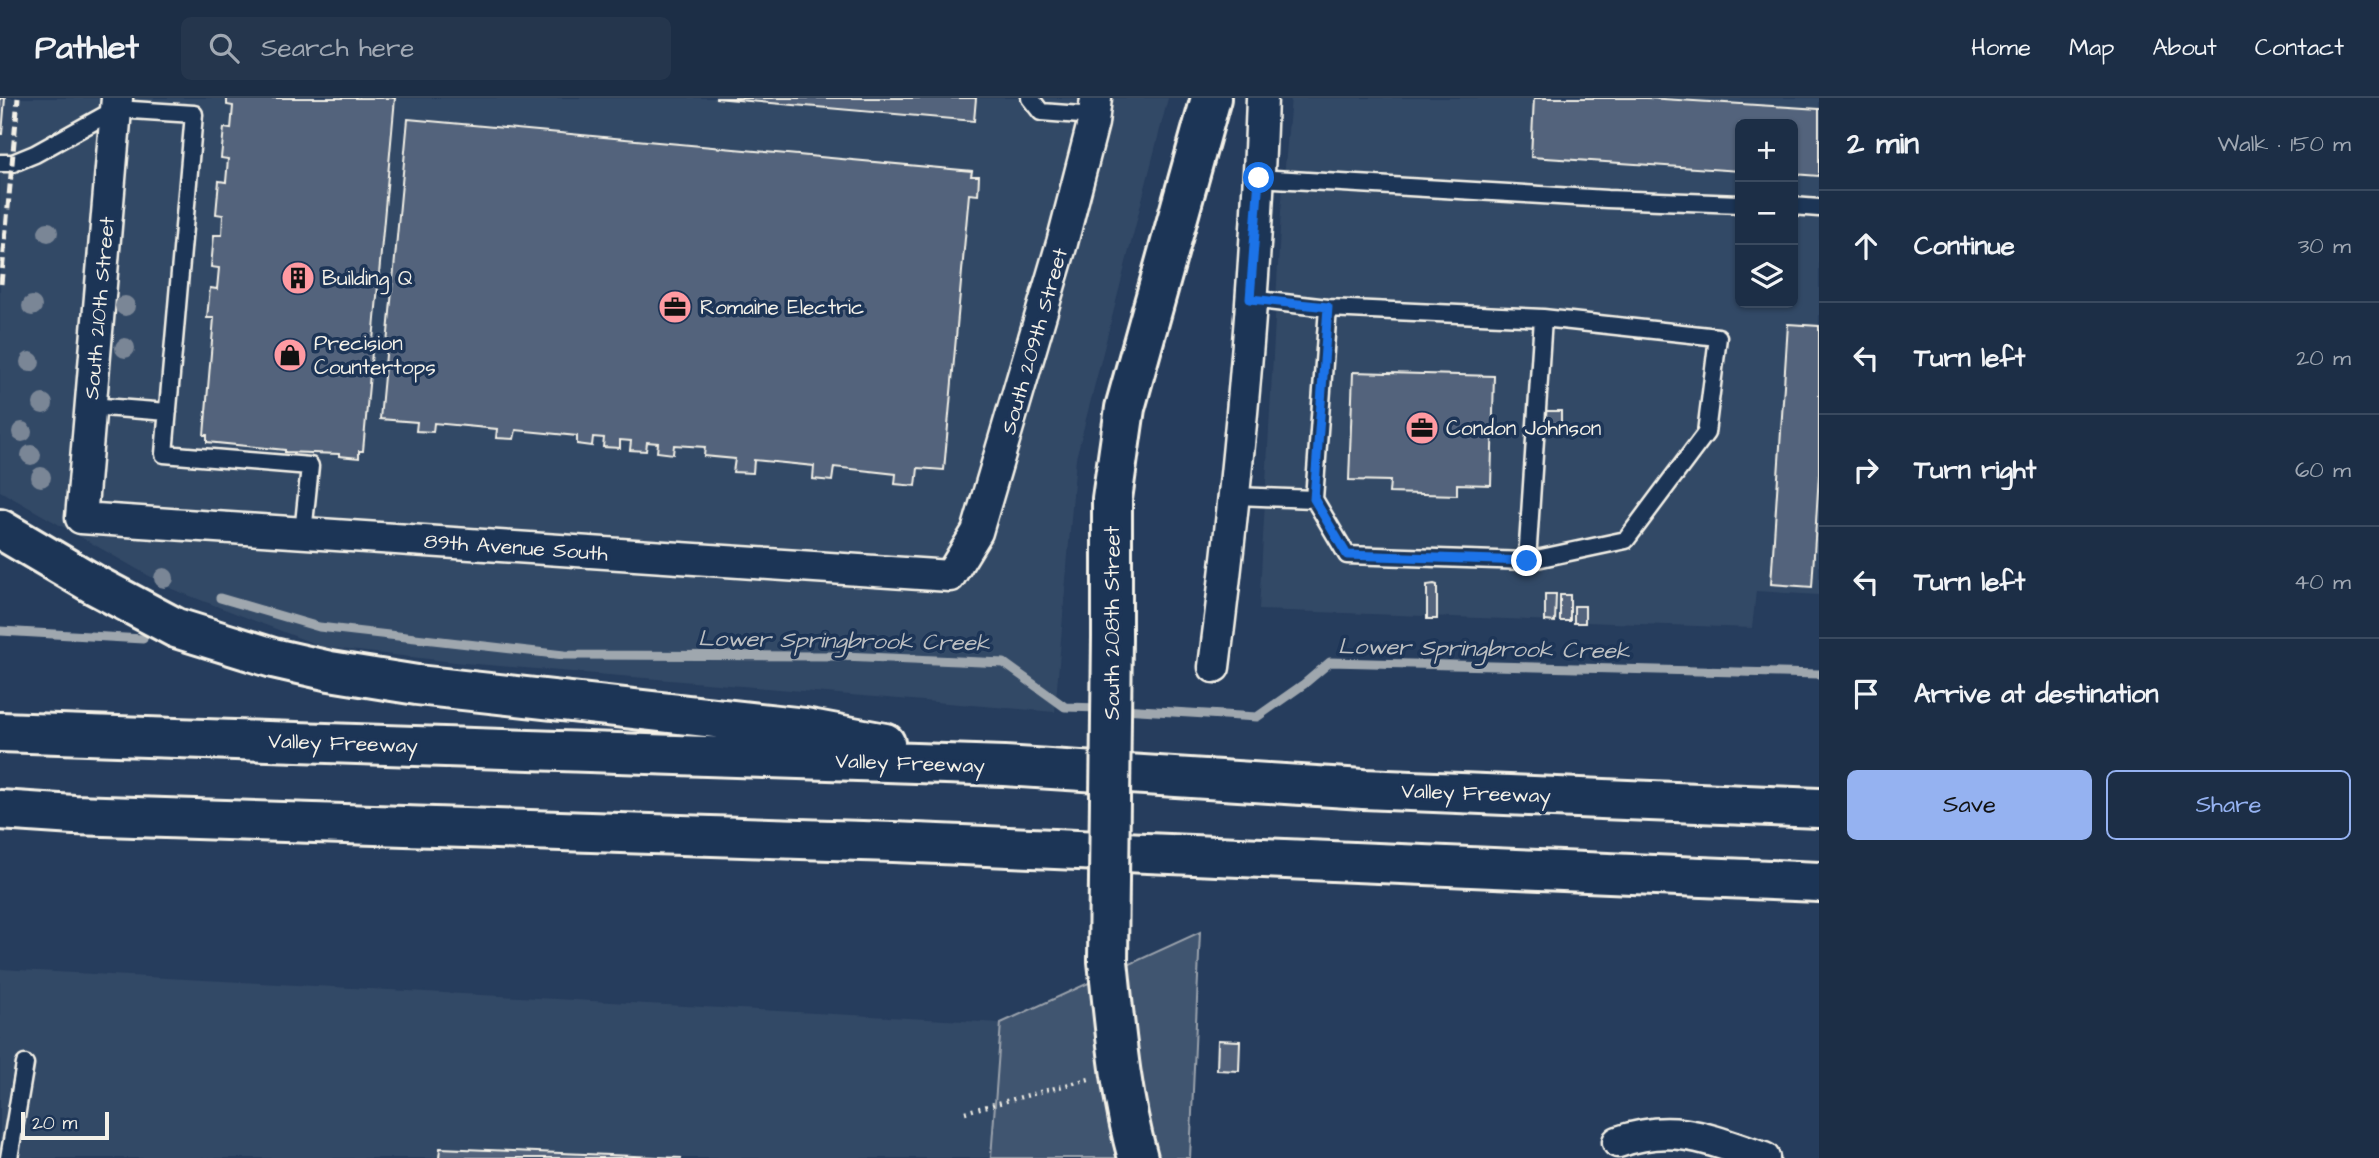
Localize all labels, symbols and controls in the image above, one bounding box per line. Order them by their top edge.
search box [181,17,671,80]
text: Pathlet [35,25,139,71]
icon: search [205,29,243,67]
text: Search here [261,30,414,66]
text: Home [1971,31,2031,65]
text: Map [2069,31,2114,65]
text: About [2152,31,2217,65]
text: Contact [2255,31,2344,65]
map controls [1735,119,1798,308]
button: + [1735,119,1798,182]
text: 2 min [1847,123,1919,165]
text: Walk · 150 m [2217,128,2351,160]
route start [1243,162,1274,193]
button: − [1735,182,1798,245]
street label: South 210th Street [77,215,122,401]
icon: ahead [1847,227,1885,265]
text: Continue [1914,228,2015,264]
text: 30 m [2298,230,2351,262]
street label: South 209th Street [994,244,1075,438]
button: layers [1735,245,1798,308]
building icon: Building Q [279,259,317,297]
place label: Building Q [322,264,413,295]
office icon: Romaine Electric [656,288,694,326]
place label: Romaine Electric [700,293,864,322]
place label: Precision Countertops [314,329,436,383]
shop icon: Precision Countertops [271,336,309,374]
icon: left [1847,339,1885,377]
text: Turn left [1914,340,2025,376]
text: 20 m [2296,342,2351,374]
office icon: Condon Johnson [1403,409,1441,447]
place label: Condon Johnson [1446,414,1601,443]
icon: right [1847,451,1885,489]
text: Turn right [1914,452,2036,488]
text: 60 m [2295,454,2351,486]
street label: South 208th Street [1098,525,1127,720]
street label: 89th Avenue South [423,527,610,568]
route end [1511,545,1542,576]
icon: left [1847,563,1885,601]
text: Turn left [1914,564,2025,600]
text: 40 m [2294,566,2351,598]
water label: Lower Springbrook Creek [698,622,991,661]
water label: Lower Springbrook Creek [1338,630,1631,669]
icon: arrive [1847,675,1885,713]
text: Arrive at destination [1914,676,2159,712]
street label: Valley Freeway [268,726,419,763]
street label: Valley Freeway [835,746,986,783]
button: Save [1847,770,2092,840]
button: Share [2106,770,2351,840]
street label: Valley Freeway [1401,776,1552,813]
scale bar [21,1109,108,1141]
text: 20 m [32,1110,77,1137]

